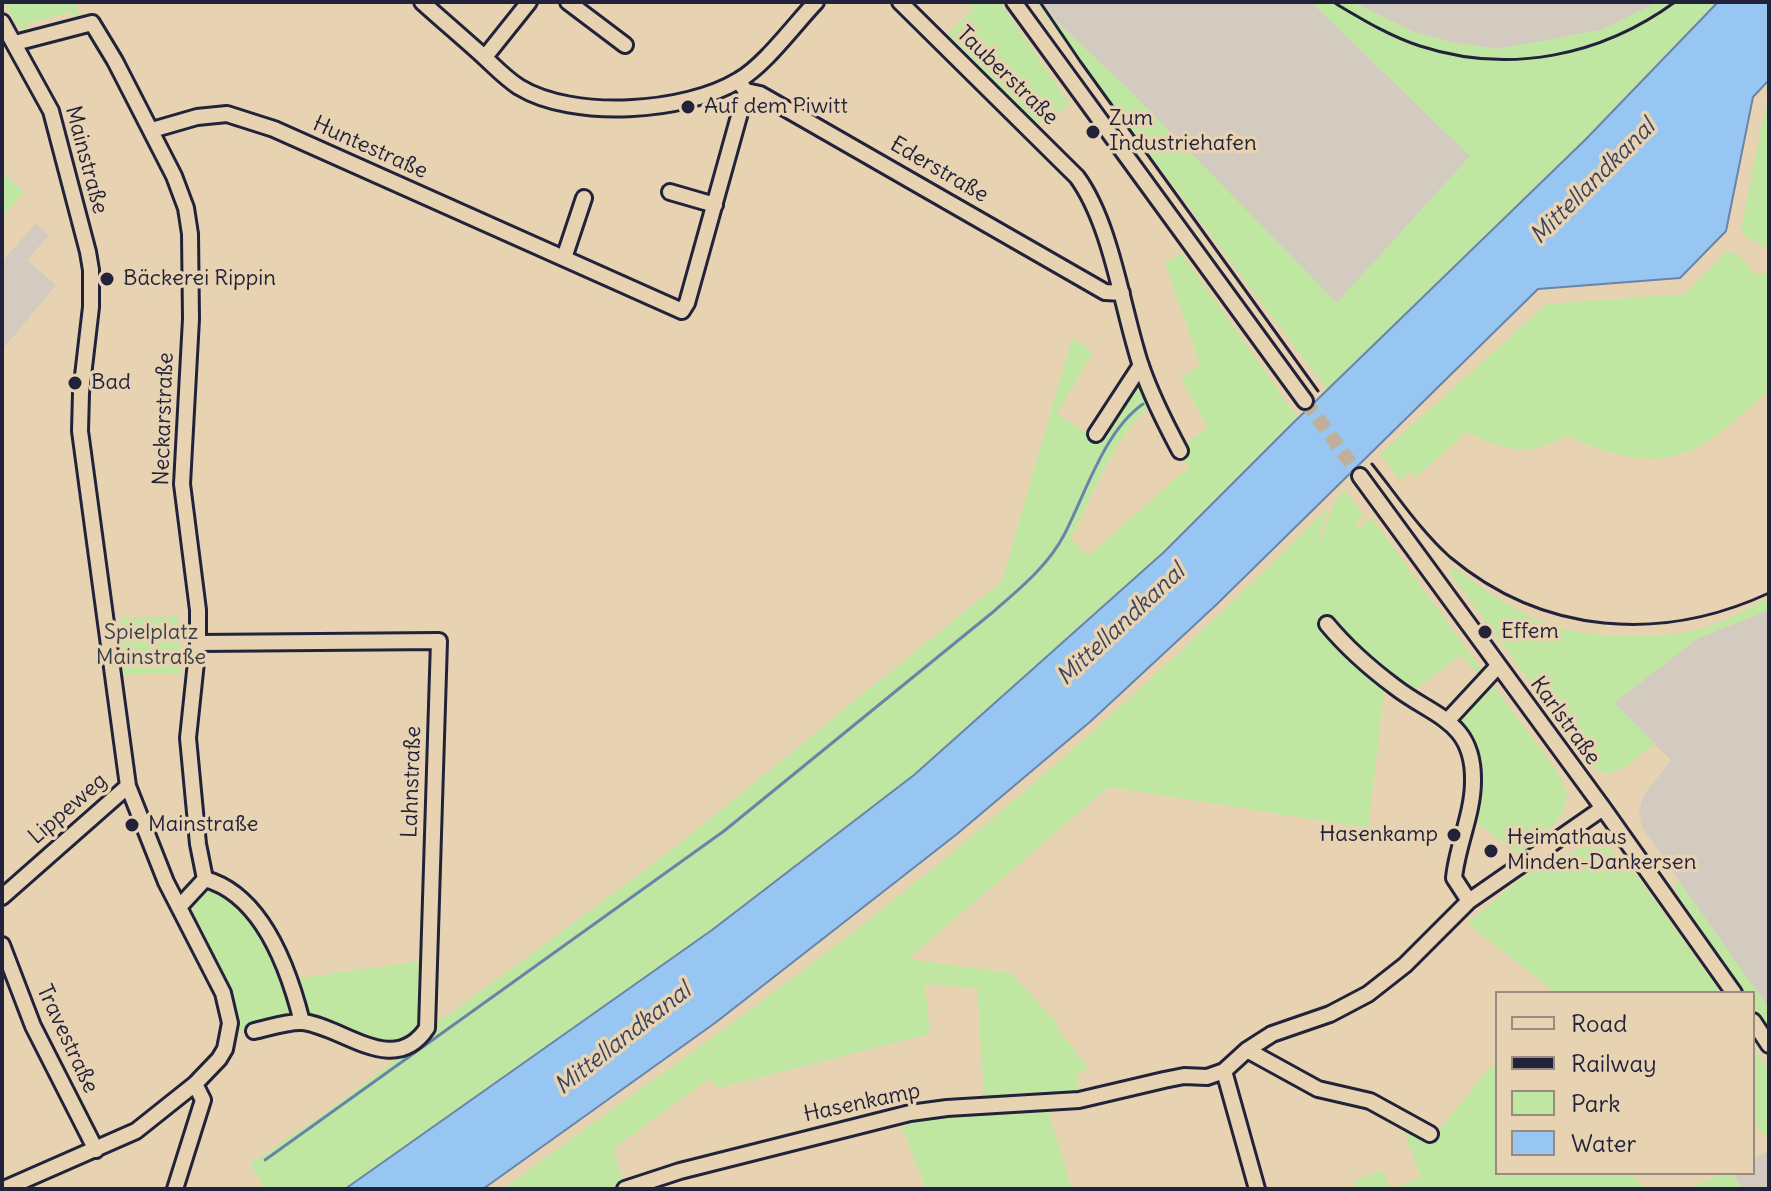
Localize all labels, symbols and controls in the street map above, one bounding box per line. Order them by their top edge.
street label: Tauberstraße [951,21,1063,131]
place label: Auf dem Piwitt [704,94,848,120]
marker: Auf dem Piwitt [679,98,697,116]
street label: Mainstraße [59,103,113,217]
place label: Zum Industriehafen [1109,106,1257,158]
street label: Huntestraße [309,111,431,185]
water label: Mittellandkanal [1525,114,1661,250]
marker: Zum Industriehafen [1084,123,1102,141]
street label: Ederstraße [885,131,993,209]
place label: Bäckerei Rippin [123,266,276,292]
marker: Bäckerei Rippin [98,270,116,288]
street label: Neckarstraße [148,352,180,486]
place label: Bad [91,370,131,396]
marker: Bad [66,374,84,392]
water label: Mittellandkanal [1051,558,1191,692]
place label: Effem [1501,619,1559,645]
park label: Spielplatz Mainstraße [96,620,206,672]
marker: Effem [1476,623,1494,641]
street label: Karlstraße [1524,672,1606,770]
street label: Lahnstraße [397,725,427,839]
street label: Lippeweg [23,768,113,850]
place label: Mainstraße [148,812,258,838]
marker: Mainstraße [123,816,141,834]
place label: Hasenkamp [1320,822,1438,848]
place label: Heimathaus Minden-Dankersen [1507,825,1696,876]
marker: Hasenkamp [1445,826,1463,844]
marker: Heimathaus Minden-Dankersen [1482,842,1500,860]
water label: Mittellandkanal [549,977,697,1101]
street label: Travestraße [30,981,104,1097]
legend [1495,991,1755,1175]
text: Road [1571,1008,1627,1038]
text: Railway [1571,1048,1657,1078]
street label: Hasenkamp [801,1078,923,1128]
text: Park [1571,1088,1621,1118]
text: Water [1571,1128,1636,1158]

